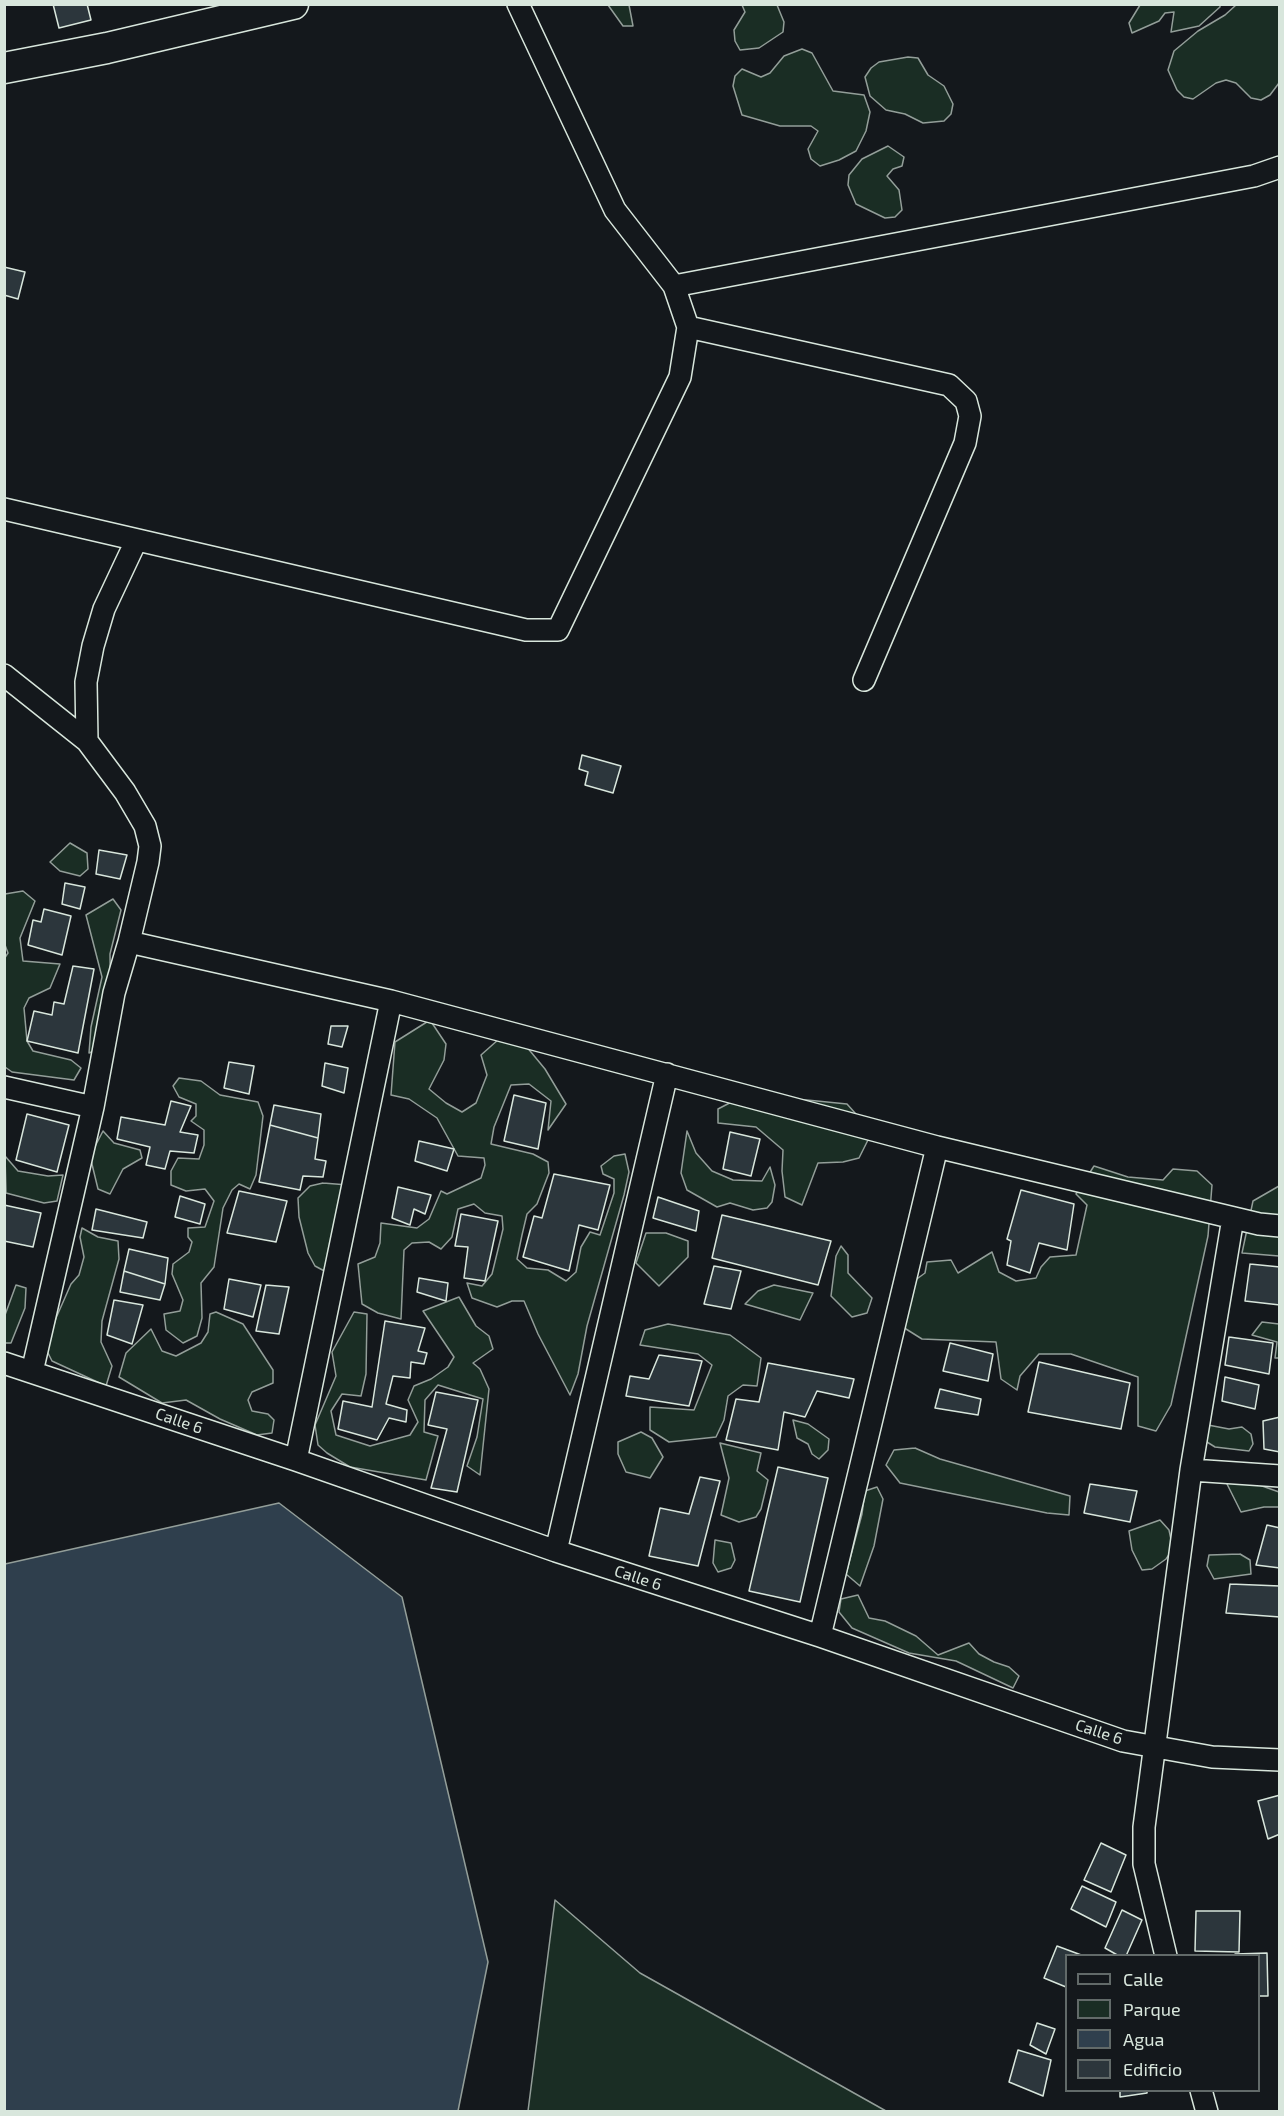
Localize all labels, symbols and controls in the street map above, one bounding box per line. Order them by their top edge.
street label: Calle 6 [153,1404,205,1438]
street label: Calle 6 [612,1561,664,1595]
street label: Calle 6 [1073,1715,1125,1749]
legend [1065,1954,1260,2092]
text: Calle [1123,1968,1164,1990]
text: Parque [1123,1998,1181,2020]
text: Agua [1123,2028,1164,2050]
text: Edificio [1123,2058,1182,2080]

